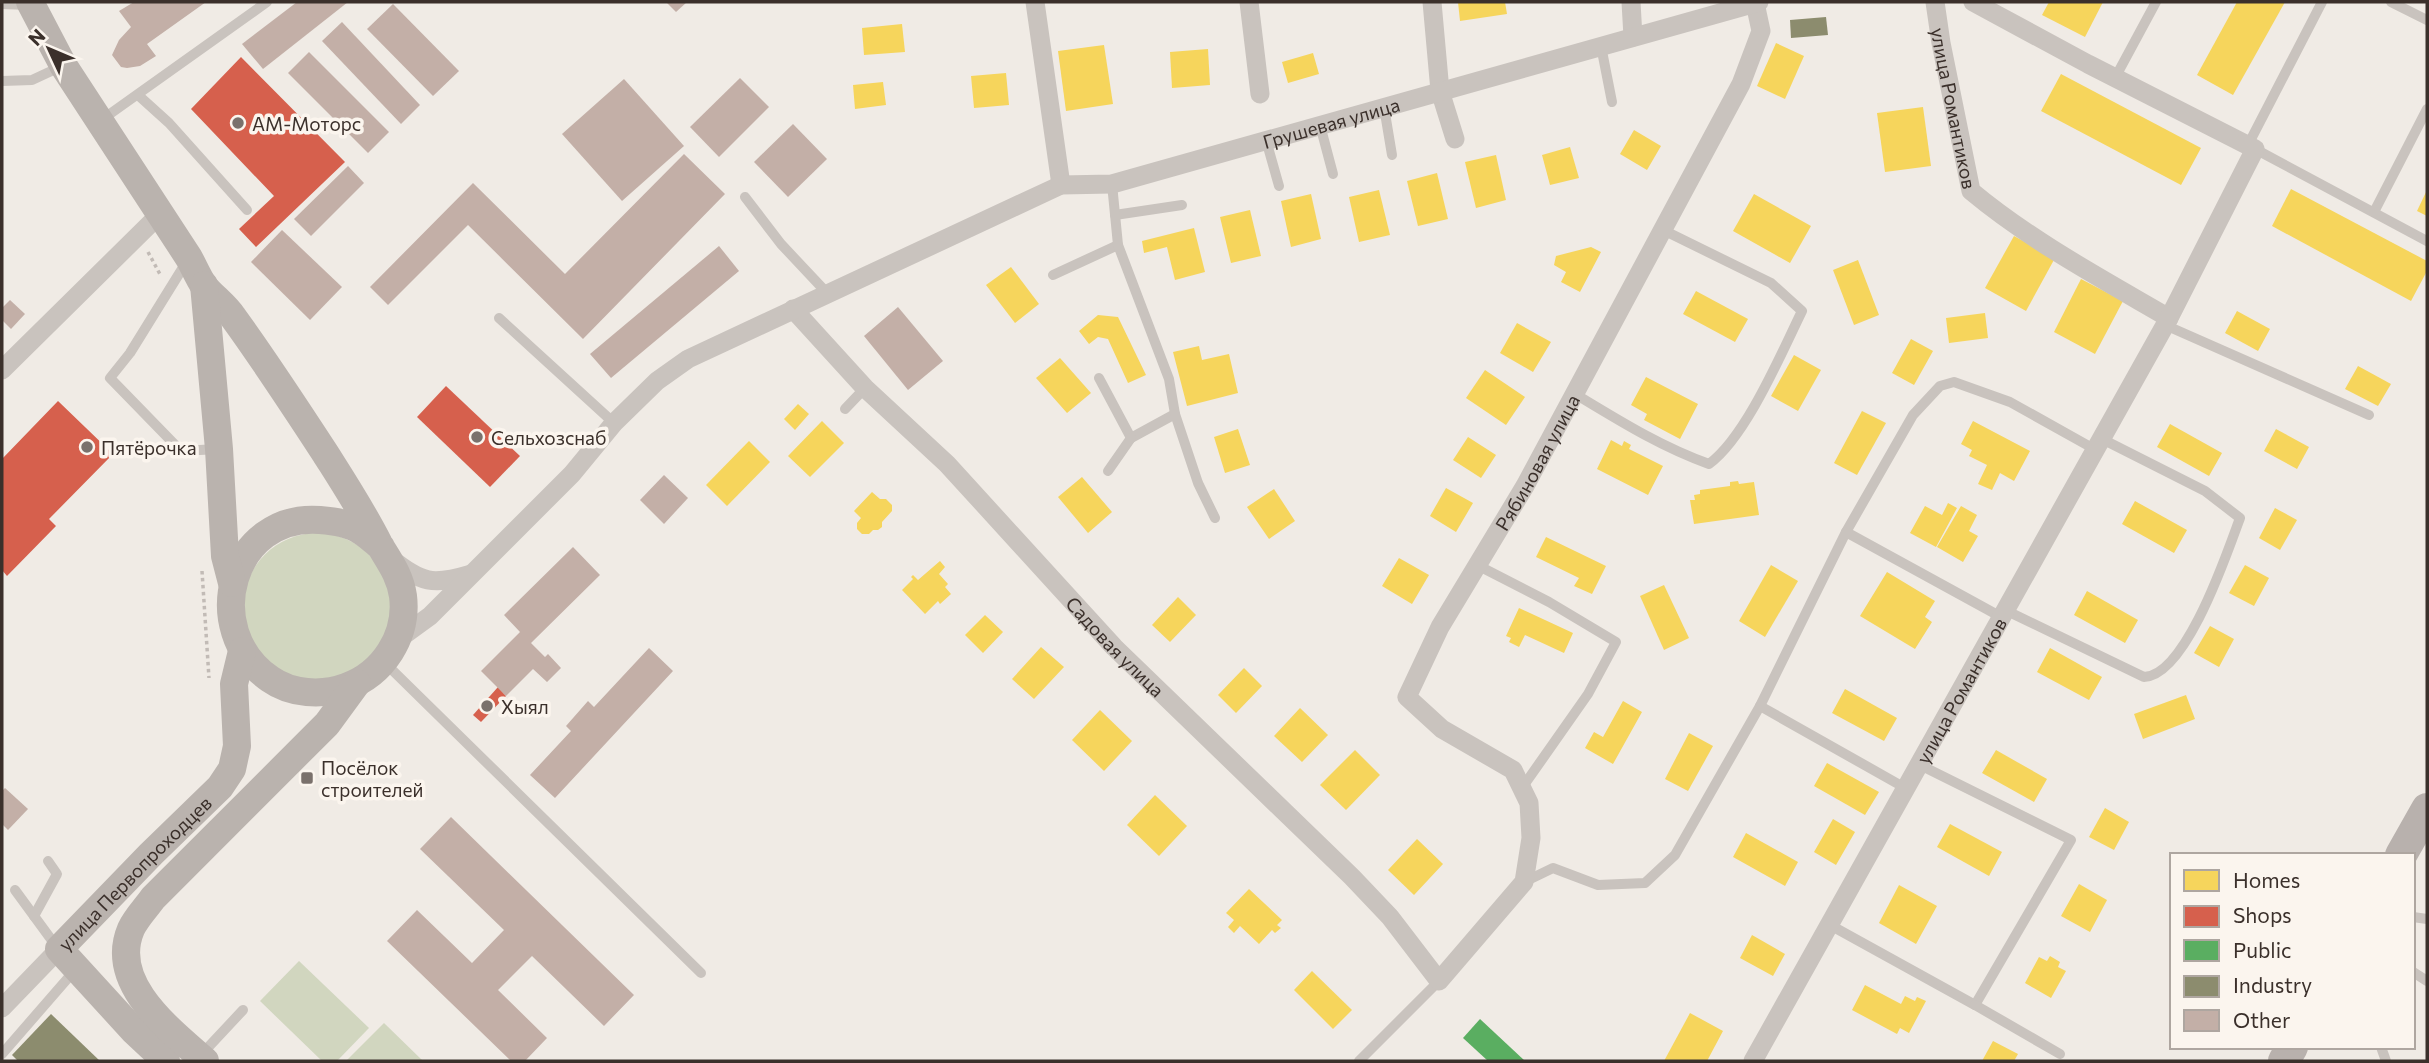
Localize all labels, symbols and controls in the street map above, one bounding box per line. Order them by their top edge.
north arrow [14,14,84,84]
text: N [23,24,50,50]
street label: улица Романтиков [1927,26,1982,191]
street label: Грушевая улица [1260,92,1402,153]
place label: АМ-Моторс [252,112,361,135]
marker: АМ-Моторс [230,115,246,131]
street label: Рябиновая улица [1490,390,1584,534]
place label: Сельхозснаб [491,426,606,449]
marker: Сельхозснаб [469,429,485,445]
place label: Пятёрочка [101,436,197,459]
marker: Пятёрочка [79,439,95,455]
street label: Садовая улица [1062,591,1169,701]
street label: улица Романтиков [1911,613,2011,767]
place label: Хыял [501,695,549,718]
marker: Хыял [479,698,495,714]
place label: Посёлок строителей [321,756,423,801]
marker: Посёлок строителей [299,770,315,786]
street label: улица Первопроходцев [53,791,216,955]
legend [2170,853,2415,1049]
text: Homes [2233,867,2300,892]
text: Shops [2233,902,2292,927]
text: Public [2233,937,2291,962]
text: Industry [2233,972,2312,997]
text: Other [2233,1007,2290,1032]

